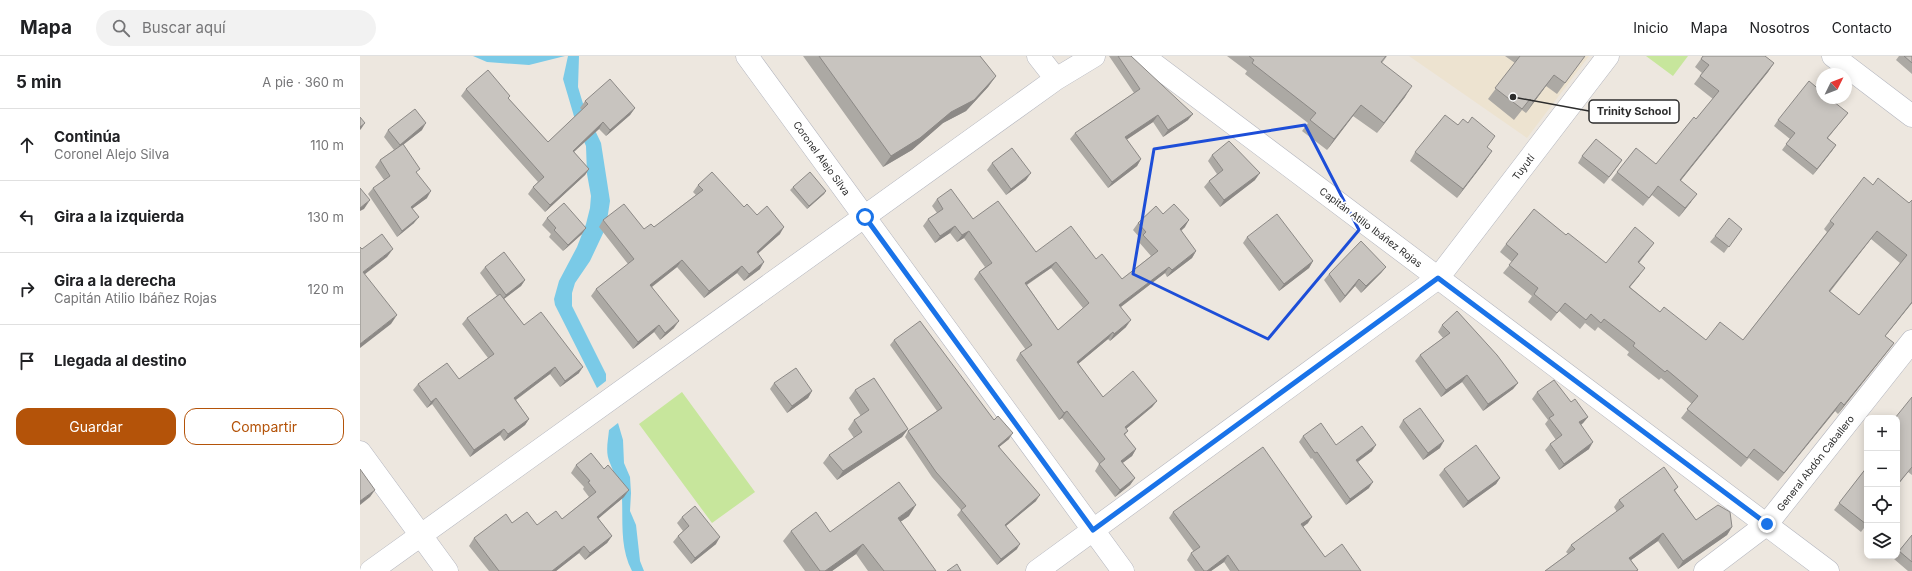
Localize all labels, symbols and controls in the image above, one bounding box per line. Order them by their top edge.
search box [96,10,376,46]
text: Mapa [20,16,72,39]
icon: search [110,17,132,39]
text: Buscar aquí [142,18,226,37]
text: Inicio [1633,19,1669,36]
text: Mapa [1691,19,1728,36]
text: Nosotros [1750,19,1810,36]
text: Contacto [1832,19,1892,36]
north arrow [1816,68,1852,104]
text: 5 min [16,72,62,92]
text: A pie · 360 m [262,74,344,90]
callout: Trinity School [1589,100,1679,123]
text: Trinity School [1597,104,1671,118]
street label: Coronel Alejo Silva [791,119,853,197]
text: Continúa [54,127,121,146]
icon: ahead [16,134,38,156]
text: 110 m [310,137,344,153]
text: Coronel Alejo Silva [54,146,169,162]
street label: Tuyutí [1510,151,1537,182]
street label: Capitán Atilio Ibáñez Rojas [1317,185,1425,269]
icon: left [16,206,38,228]
text: Gira a la izquierda [54,207,184,226]
route start [856,208,874,226]
text: 130 m [307,209,344,225]
text: Gira a la derecha [54,271,176,290]
icon: right [16,278,38,300]
text: 120 m [308,281,344,297]
text: Capitán Atilio Ibáñez Rojas [54,290,217,306]
icon: arrive [16,350,38,372]
text: Llegada al destino [54,351,187,370]
button: Guardar [16,408,176,445]
button: Compartir [184,408,344,445]
street label: General Abdón Caballero [1774,413,1856,513]
map controls [1864,415,1900,559]
button: + [1864,415,1900,451]
button: − [1864,451,1900,487]
button: locate [1864,487,1900,523]
route end [1758,515,1776,533]
button: layers [1864,523,1900,559]

